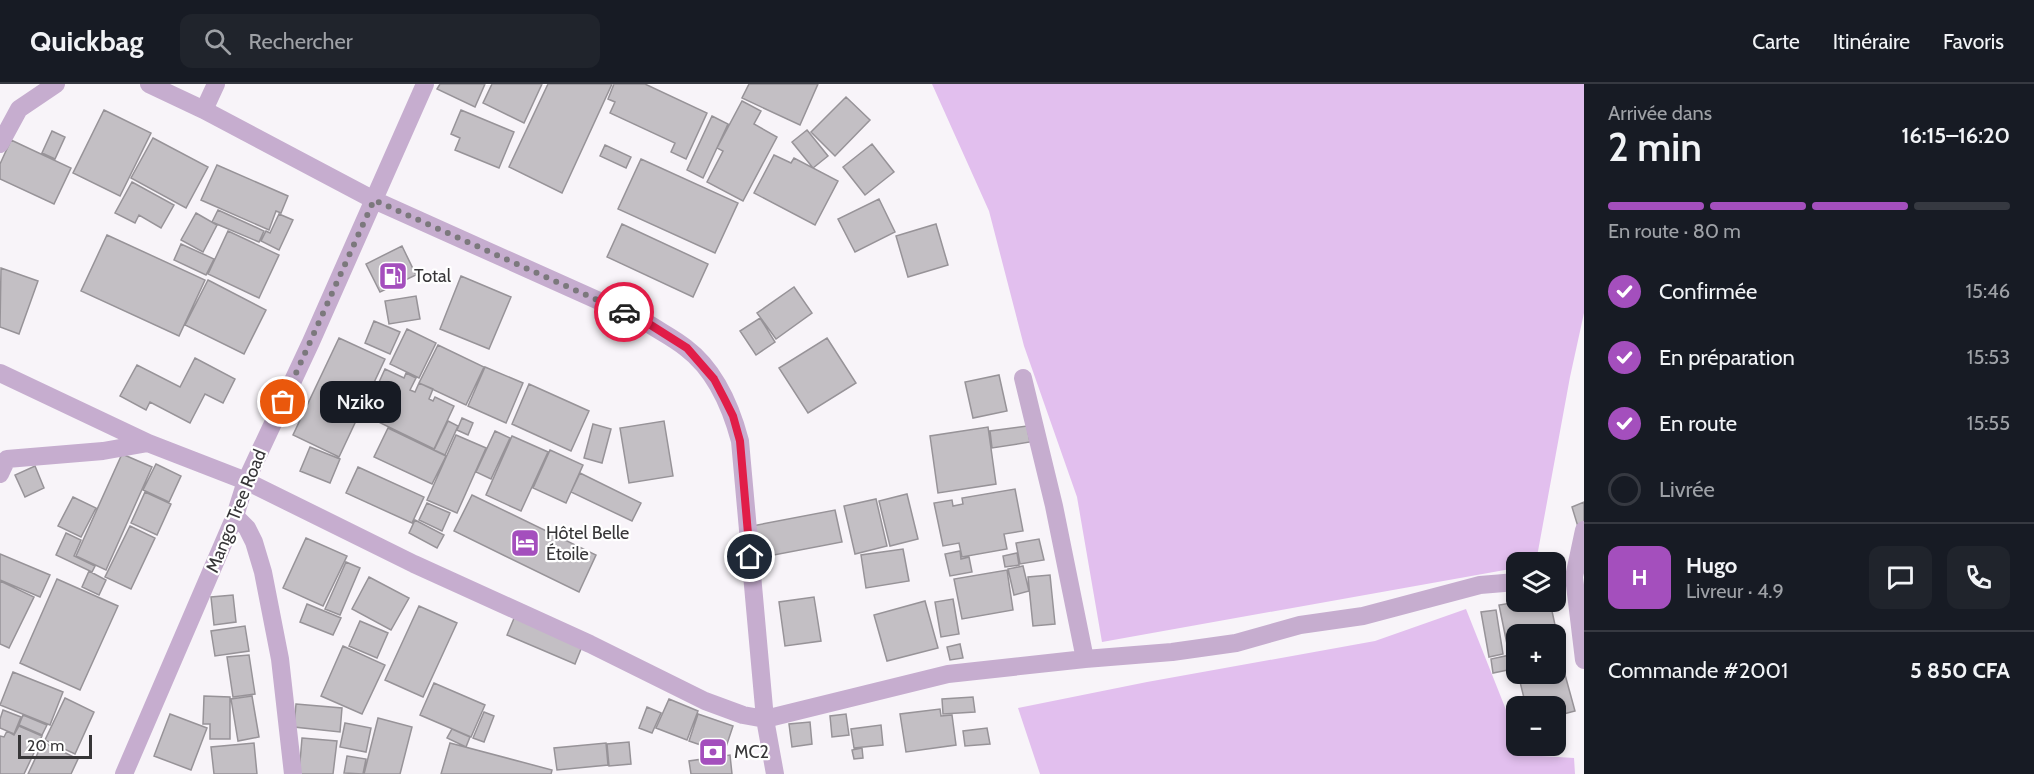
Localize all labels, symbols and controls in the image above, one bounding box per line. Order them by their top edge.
search box [180,14,600,68]
text: Quickbag [30,24,144,58]
icon: search [201,25,234,58]
text: Rechercher [249,28,353,55]
text: Carte [1752,29,1800,54]
text: Itinéraire [1833,29,1910,54]
text: Favoris [1943,29,2004,54]
text: Arrivée dans [1608,101,1712,125]
text: 16:15–16:20 [1902,122,2010,149]
text: 2 min [1608,123,1702,171]
text: En route · 80 m [1608,219,1741,243]
fuel station icon: Total [377,260,409,292]
place label: Total [414,265,452,287]
icon: check [1608,275,1641,308]
text: Confirmée [1659,278,1757,305]
text: 15:46 [1966,279,2010,303]
courier [594,282,654,342]
icon: car [608,296,641,329]
icon: check [1608,341,1641,374]
text: En préparation [1659,344,1795,371]
text: 15:53 [1967,345,2010,369]
pin [257,376,308,427]
callout: Nziko [319,381,400,423]
icon: bag [266,385,299,418]
text: Nziko [336,390,385,414]
icon: check [1608,407,1641,440]
text: En route [1659,410,1737,437]
text: 15:55 [1967,411,2010,435]
street label: Mango Tree Road [201,446,271,576]
text: Livrée [1659,476,1715,503]
place label: Hôtel Belle Étoile [546,522,629,565]
hotel icon: Hôtel Belle Étoile [509,527,541,559]
pin [724,531,775,582]
icon: home [733,540,766,573]
button: chat [1869,546,1932,609]
button: phone [1947,546,2010,609]
map controls [1506,552,1566,756]
button: layers [1506,552,1566,612]
text: Hugo [1686,552,1737,579]
text: H [1631,564,1648,591]
text: Livreur · 4.9 [1686,579,1784,603]
button: + [1506,624,1566,684]
text: Commande #2001 [1608,657,1788,684]
text: 5 850 CFA [1910,657,2010,684]
button: − [1506,696,1566,756]
scale bar [18,732,92,760]
text: 20 m [27,736,64,755]
bank icon: MC2 [697,736,729,768]
place label: MC2 [734,741,769,763]

